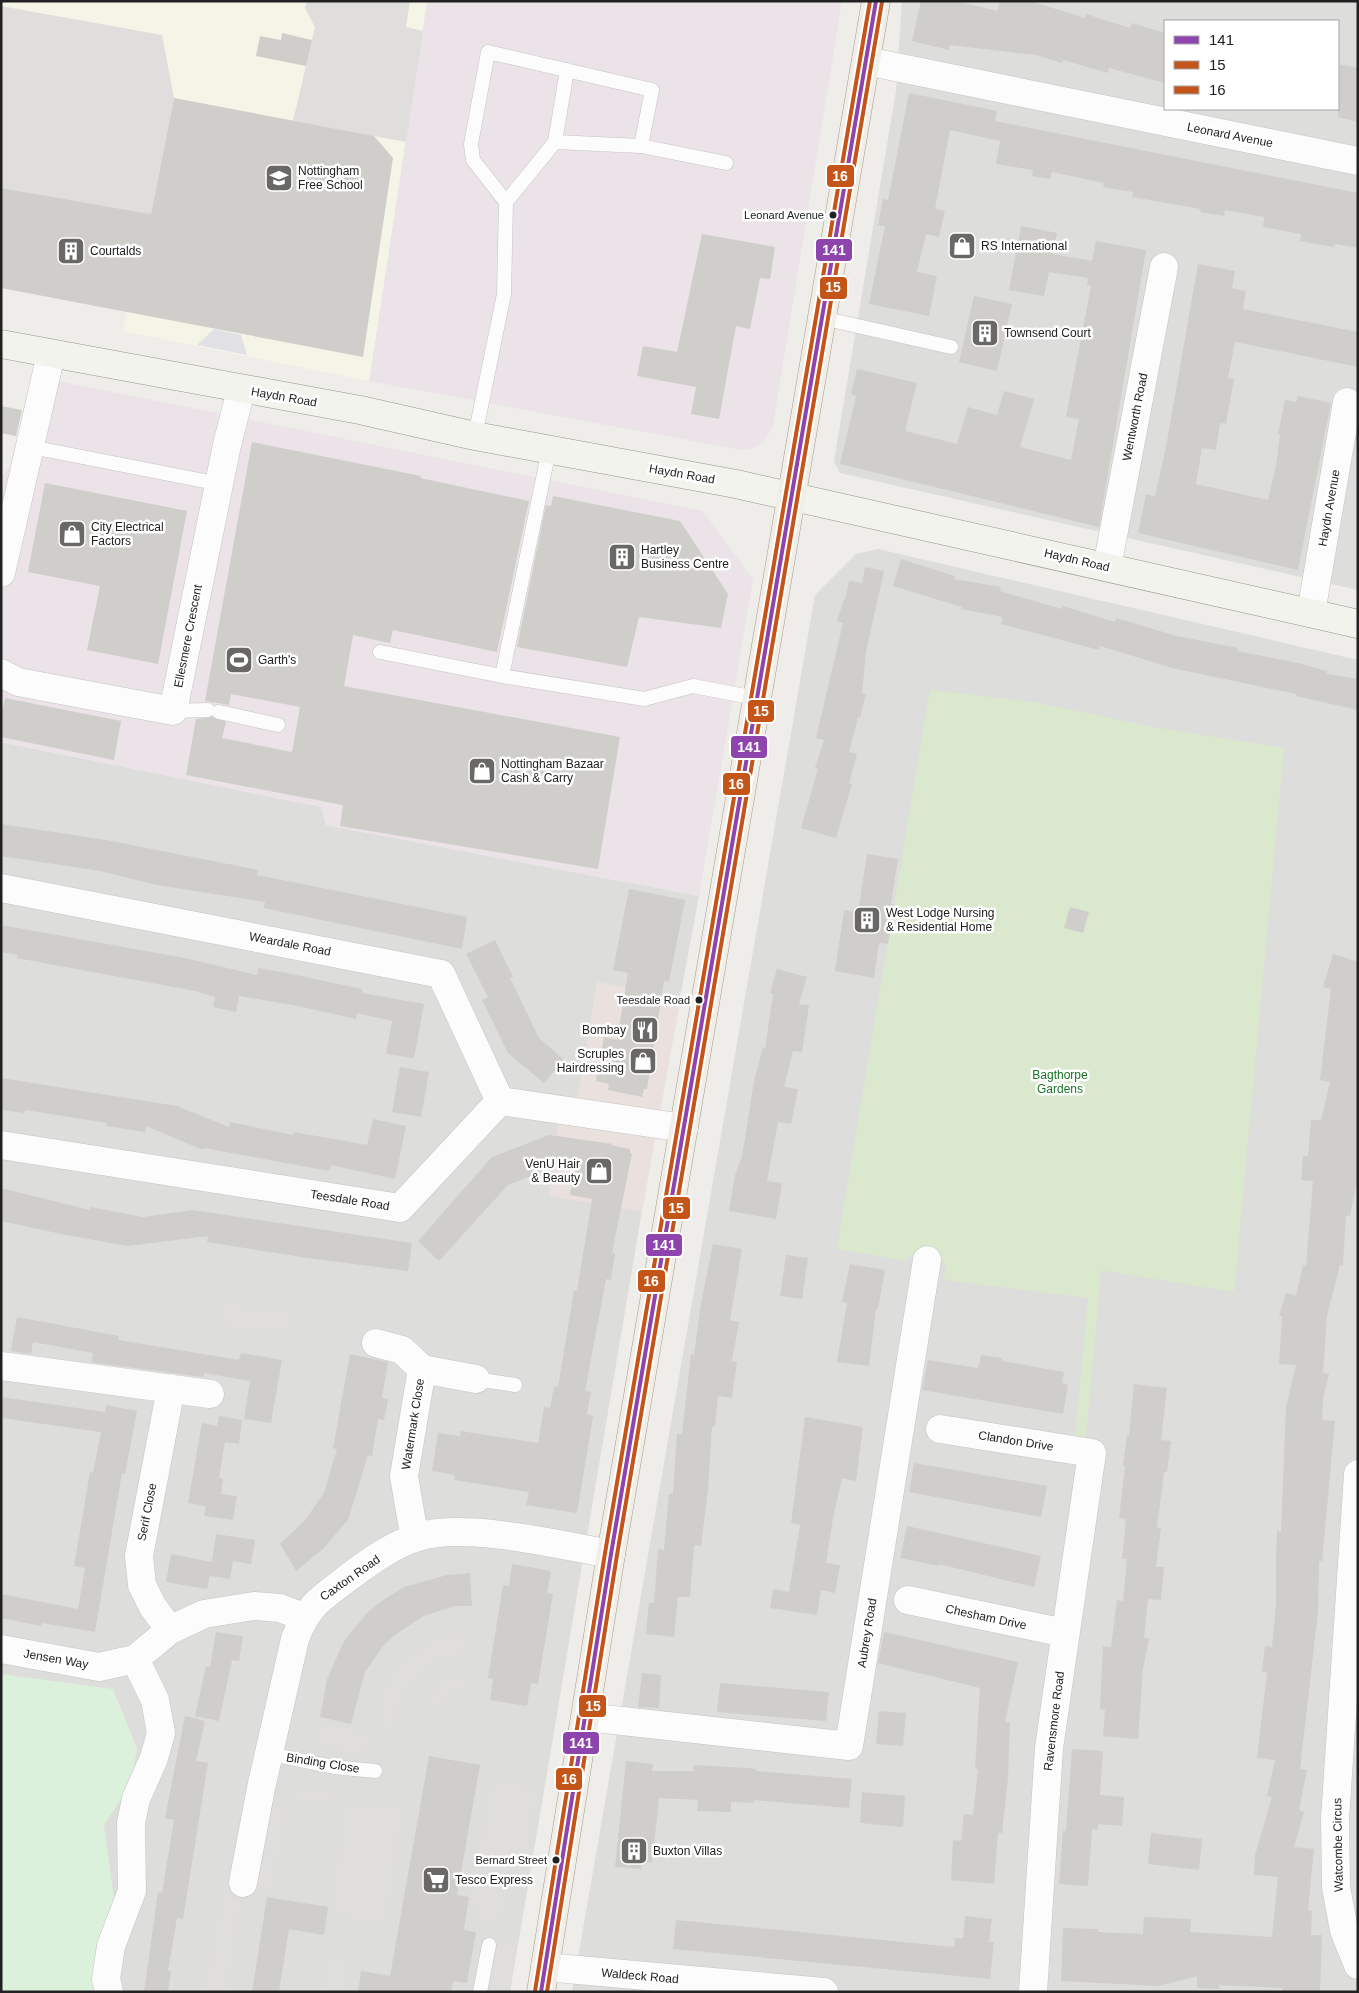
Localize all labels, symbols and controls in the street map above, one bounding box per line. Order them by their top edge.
legend [1164,20,1339,110]
text: 141 [1209,31,1234,48]
text: 15 [1209,56,1226,73]
text: 16 [1209,81,1226,98]
street label: Leonard Avenue [1186,120,1274,150]
school or university icon: Nottingham Free School [264,163,294,193]
place label: Nottingham Free School [298,164,363,192]
line badge: 16 [826,164,855,188]
text: 16 [832,168,848,184]
place label: Leonard Avenue [744,209,824,221]
marker: Leonard Avenue [828,210,838,220]
shop icon: RS International [947,231,977,261]
building icon: Courtalds [56,236,86,266]
line badge: 141 [815,238,853,262]
place label: RS International [981,239,1067,253]
text: 141 [822,242,846,258]
place label: Courtalds [90,244,141,258]
line badge: 15 [819,276,848,300]
text: 15 [825,279,841,295]
building icon: Townsend Court [970,318,1000,348]
place label: Townsend Court [1004,326,1091,340]
street label: Wentworth Road [1120,372,1150,462]
street label: Haydn Road [250,384,318,410]
street label: Haydn Road [648,461,716,487]
street label: Haydn Avenue [1315,468,1343,548]
shop icon: City Electrical Factors [57,519,87,549]
place label: City Electrical Factors [91,520,164,548]
building icon: Hartley Business Centre [607,542,637,572]
place label: Hartley Business Centre [641,543,729,571]
street label: Haydn Road [1043,546,1111,574]
street label: Ellesmere Crescent [171,583,205,689]
sports icon: Garth's [224,645,254,675]
place label: Garth's [258,653,296,667]
line badge: 15 [747,699,775,723]
text: 15 [753,703,769,719]
line badge: 141 [730,735,768,759]
text: 141 [737,739,761,755]
shop icon: Nottingham Bazaar Cash & Carry [467,756,497,786]
place label: Nottingham Bazaar Cash & Carry [501,757,604,785]
line badge: 16 [722,772,751,796]
text: 16 [728,776,744,792]
building icon: West Lodge Nursing & Residential Home [852,905,882,935]
place label: West Lodge Nursing & Residential Home [886,906,995,934]
street label: Weardale Road [248,929,332,959]
place label: Teesdale Road [617,994,690,1006]
marker: Teesdale Road [694,995,704,1005]
restaurant icon: Bombay [630,1015,660,1045]
place label: Bombay [582,1023,626,1037]
shop icon: Scruples Hairdressing [628,1046,658,1076]
place label: Scruples Hairdressing [557,1047,624,1075]
park label: Bagthorpe Gardens [1032,1068,1088,1096]
shop icon: VenU Hair & Beauty [584,1156,614,1186]
place label: VenU Hair & Beauty [525,1157,580,1185]
street label: Teesdale Road [309,1187,391,1213]
line badge: 15 [662,1196,691,1220]
text: 15 [668,1200,684,1216]
line badge: 141 [645,1233,683,1257]
text: 141 [652,1237,676,1253]
line badge: 16 [637,1269,666,1293]
text: 16 [643,1273,659,1289]
street label: Watermark Close [399,1377,427,1471]
street label: Clandon Drive [977,1428,1055,1454]
street label: Serif Close [135,1482,160,1542]
street label: Caxton Road [317,1552,383,1604]
street label: Aubrey Road [855,1597,879,1669]
street label: Chesham Drive [944,1602,1028,1633]
street label: Jensen Way [22,1646,90,1672]
street label: Ravensmore Road [1041,1670,1067,1772]
line badge: 15 [578,1694,607,1718]
text: 15 [585,1698,601,1714]
line badge: 141 [562,1731,600,1755]
text: 141 [569,1735,593,1751]
street label: Binding Close [285,1750,361,1776]
line badge: 16 [555,1767,583,1791]
text: 16 [561,1771,577,1787]
street label: Watcombe Circus [1330,1798,1346,1892]
building icon: Buxton Villas [619,1836,649,1866]
place label: Buxton Villas [653,1844,722,1858]
place label: Bernard Street [475,1854,547,1866]
marker: Bernard Street [551,1855,561,1865]
supermarket icon: Tesco Express [421,1865,451,1895]
place label: Tesco Express [455,1873,533,1887]
street label: Waldeck Road [601,1966,679,1986]

